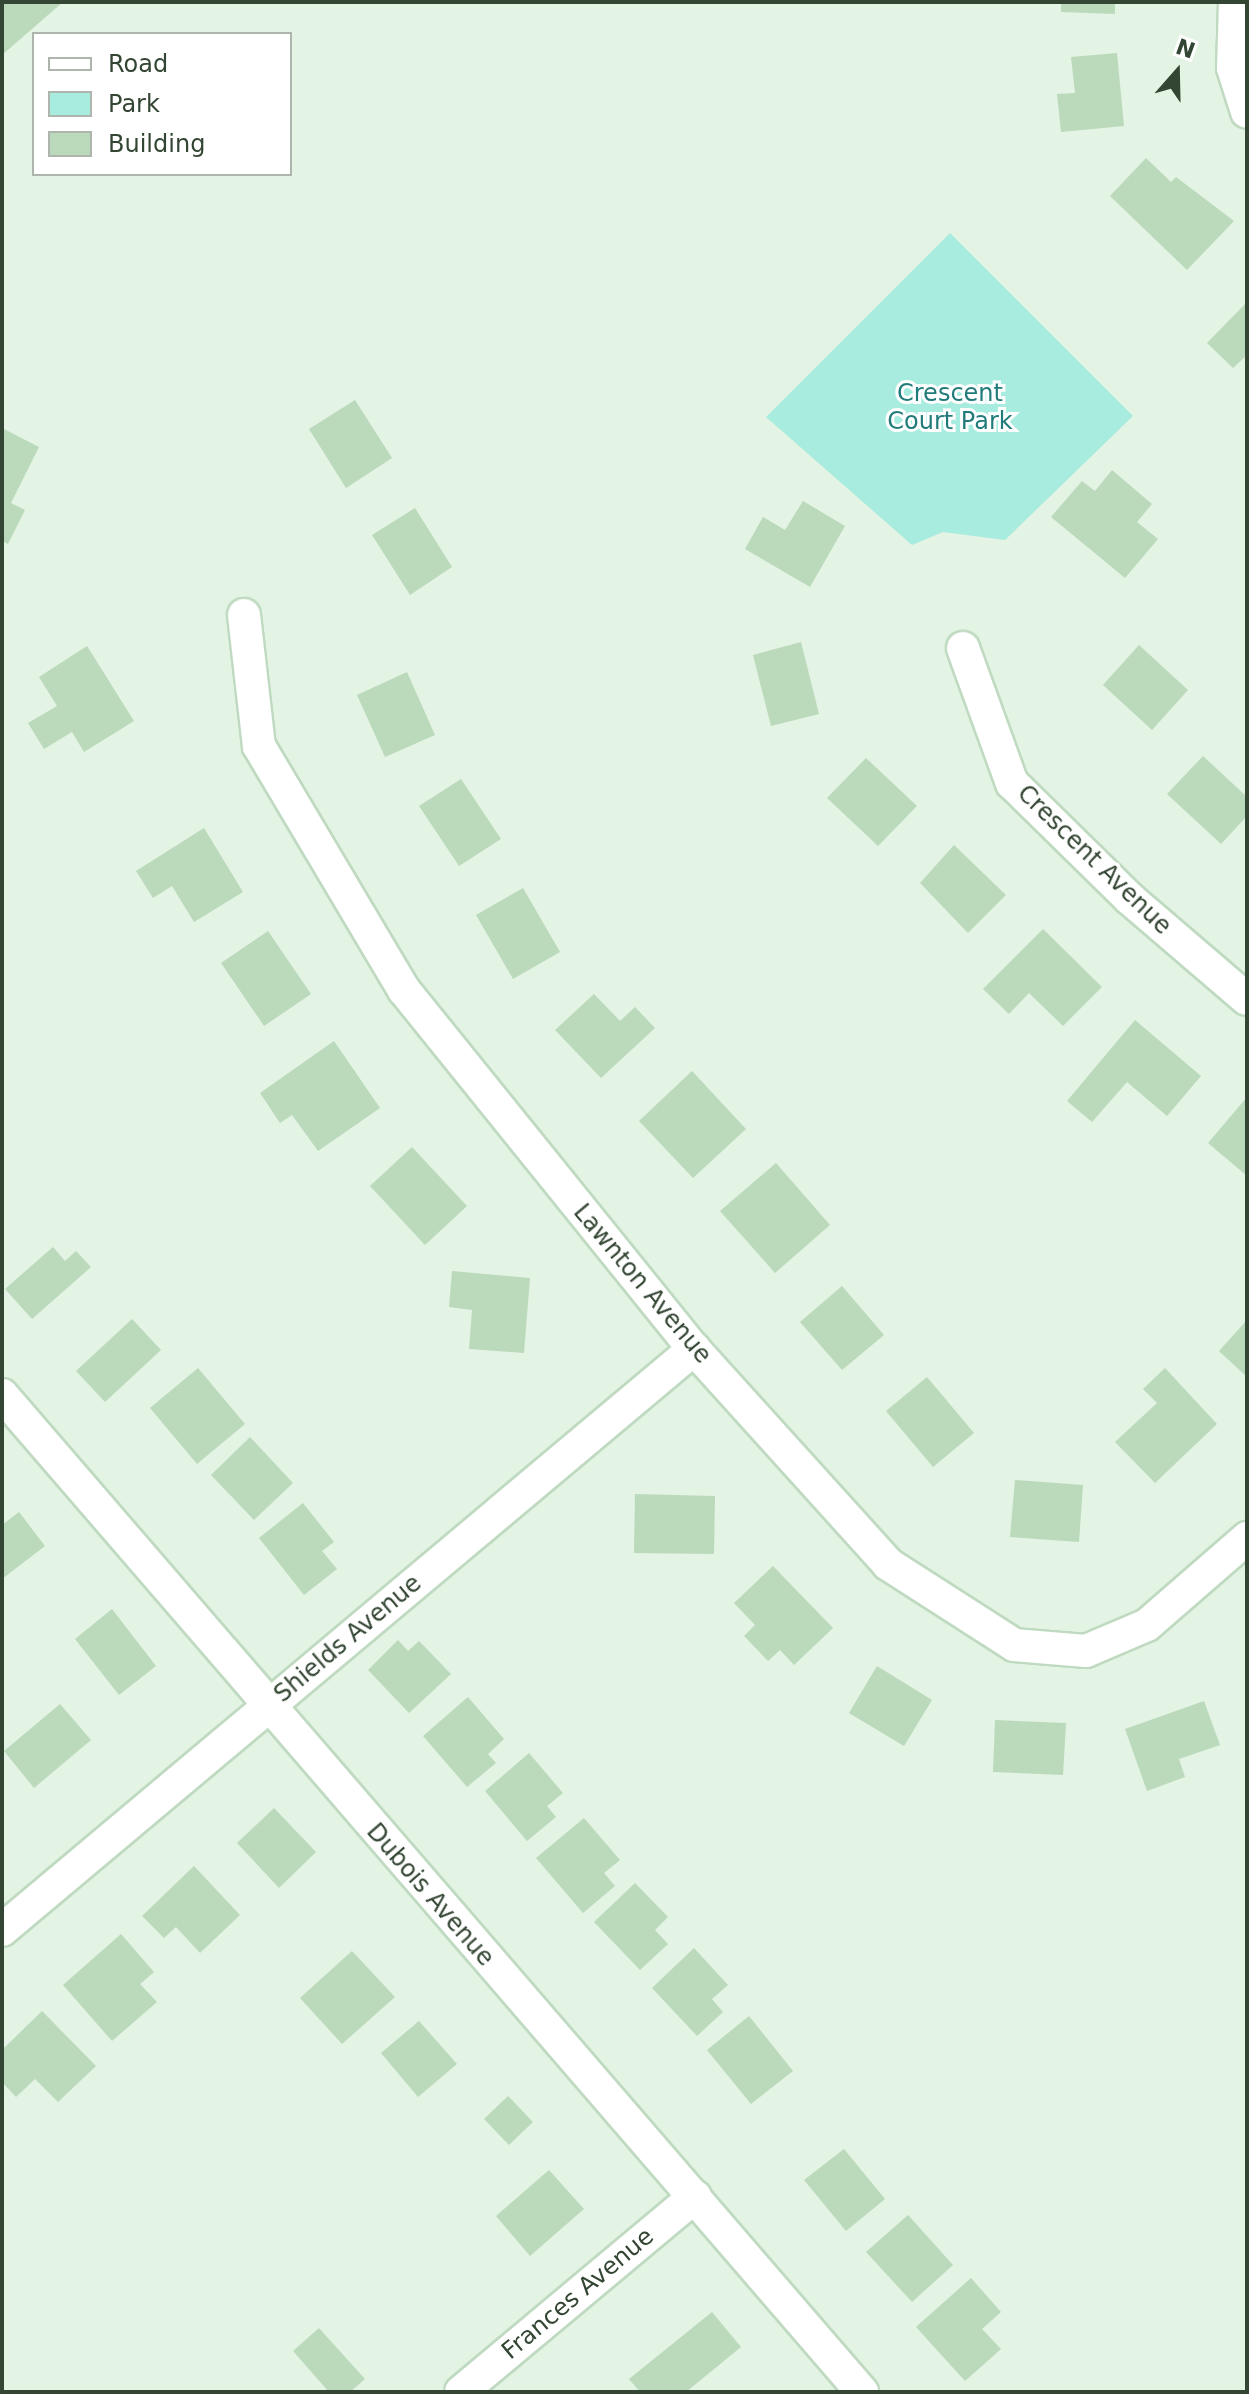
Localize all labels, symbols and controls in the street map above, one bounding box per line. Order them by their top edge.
legend [32,32,292,176]
north arrow [1137,32,1217,112]
text: N [1172,34,1198,64]
text: Road [108,50,168,78]
text: Park [108,90,160,118]
text: Building [108,130,205,158]
park label: Crescent Court Park [887,380,1013,436]
street label: Crescent Avenue [1011,779,1177,941]
street label: Lawnton Avenue [567,1199,717,1369]
street label: Shields Avenue [269,1569,427,1709]
street label: Dubois Avenue [360,1818,500,1972]
street label: Frances Avenue [496,2222,660,2366]

